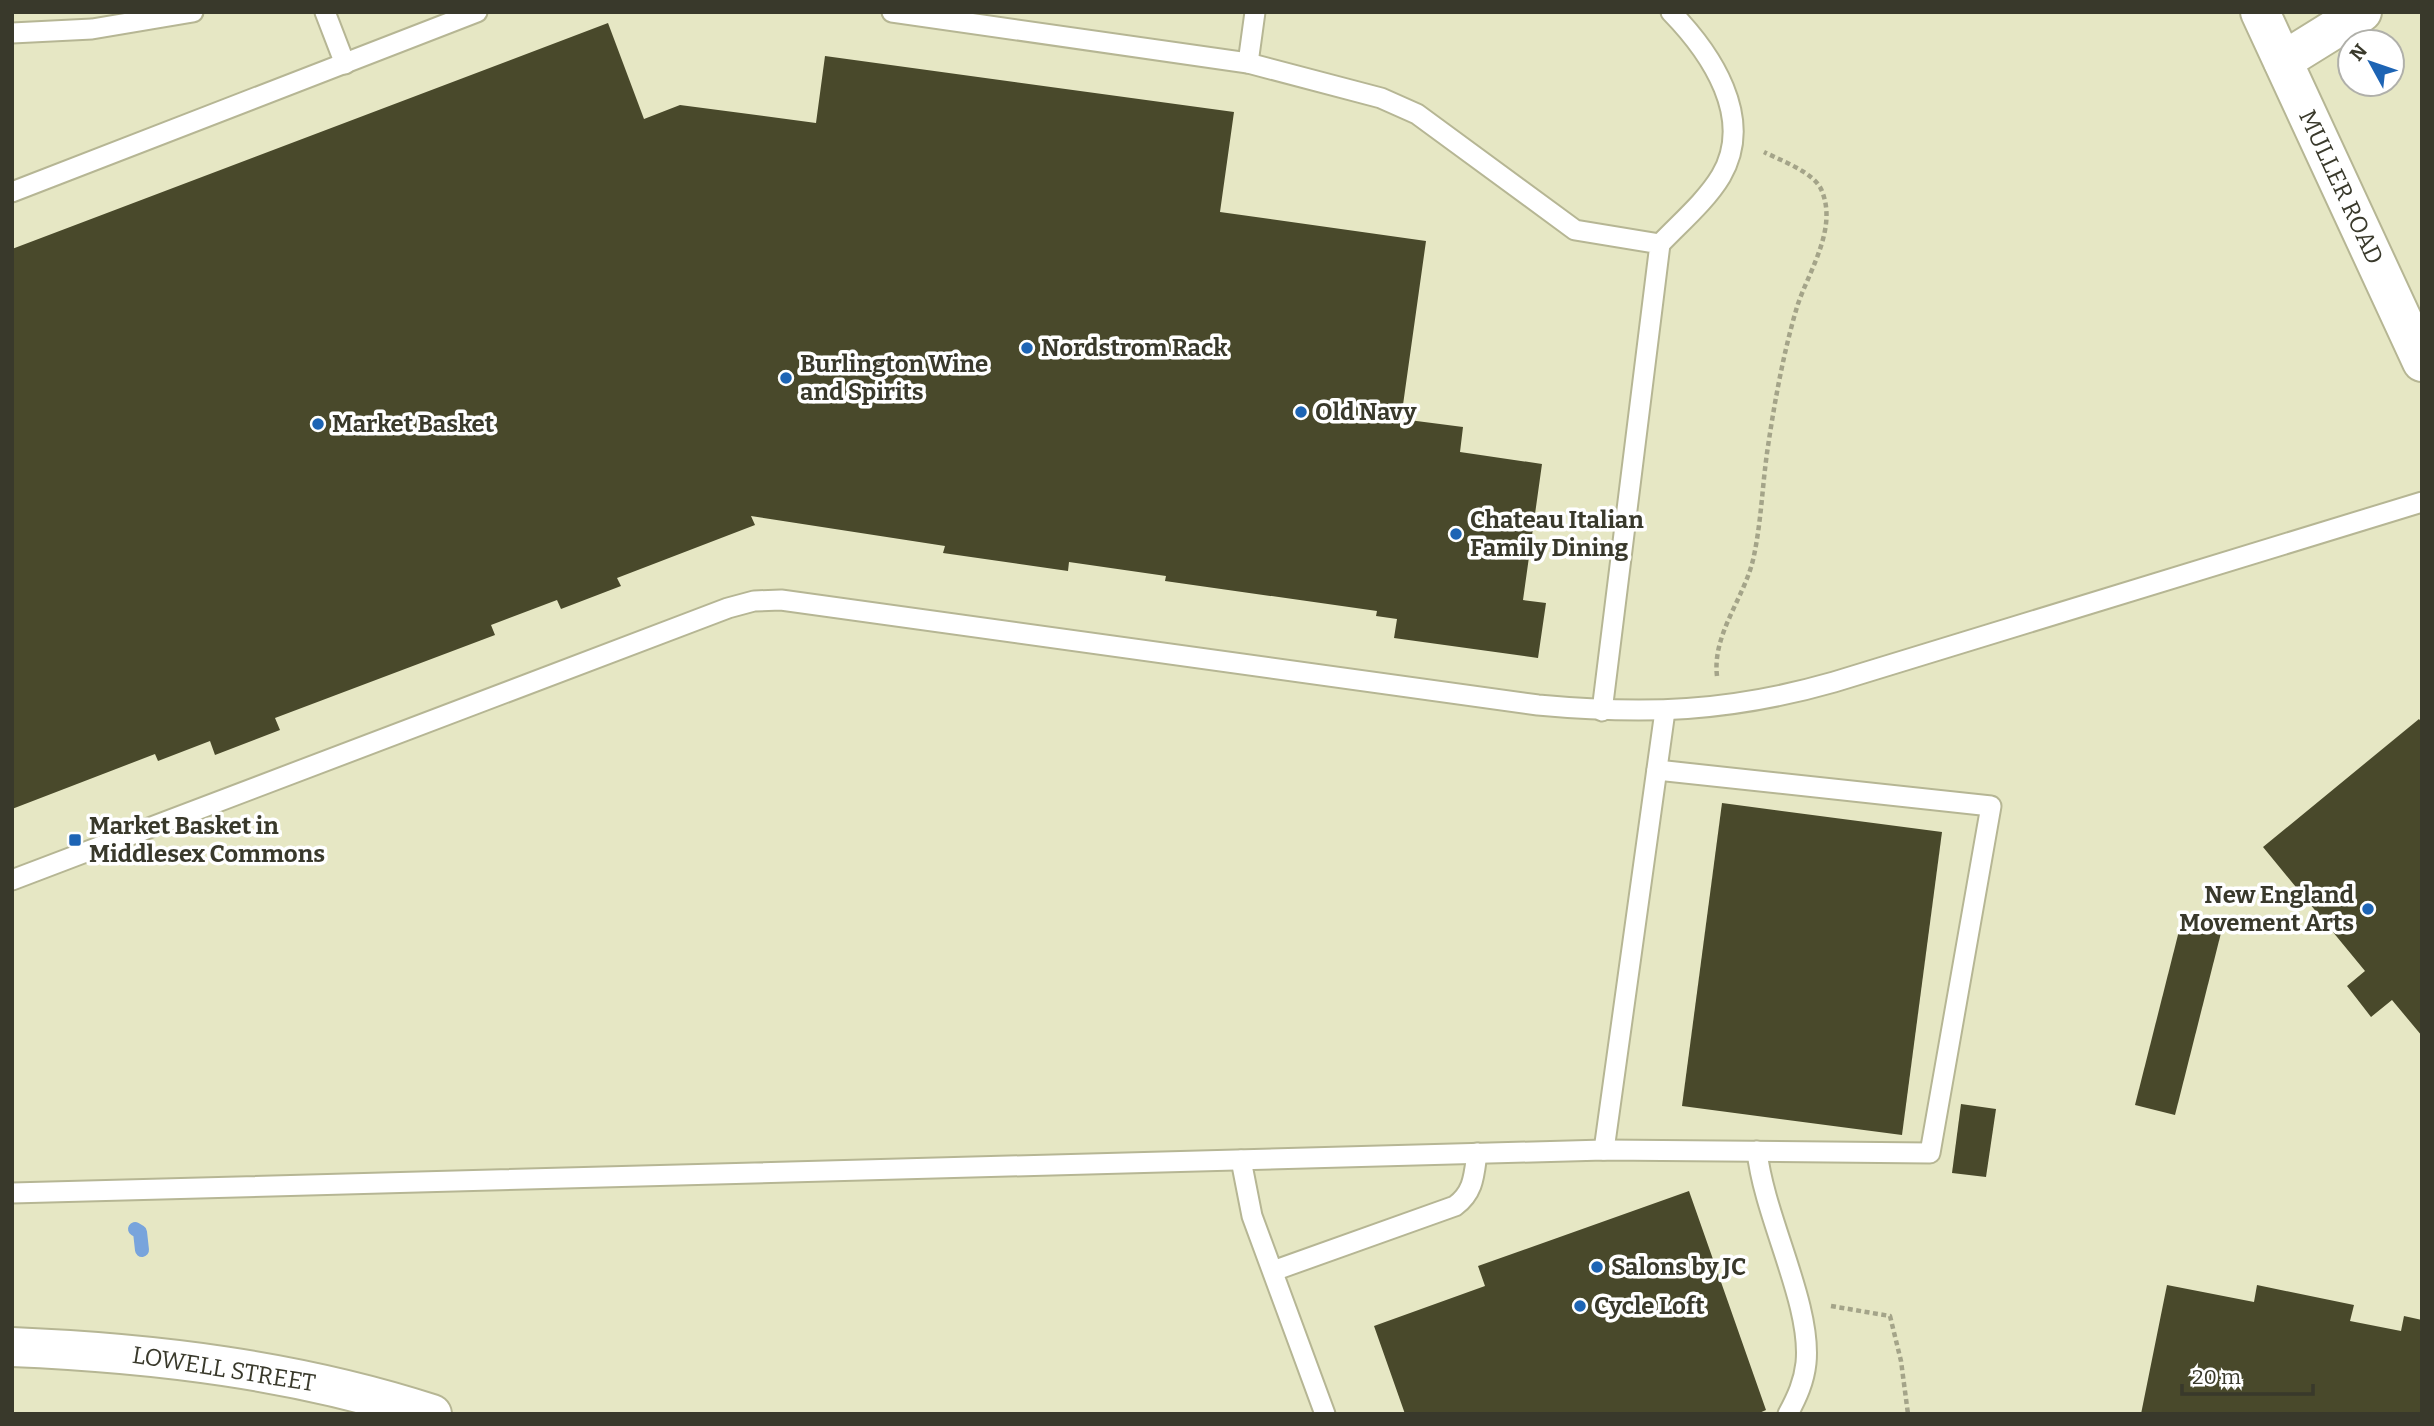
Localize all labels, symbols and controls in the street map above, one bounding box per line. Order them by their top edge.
north arrow [2336,28,2406,98]
text: N [2345,39,2372,65]
street label: MULLER ROAD [2293,105,2389,269]
place label: Nordstrom Rack [1041,334,1228,362]
marker: Nordstrom Rack [1019,340,1035,356]
place label: Burlington Wine and Spirits [800,350,988,406]
marker: Burlington Wine and Spirits [778,370,794,386]
place label: Old Navy [1315,398,1417,426]
marker: Old Navy [1293,404,1309,420]
place label: Market Basket [332,410,495,438]
marker: Market Basket [310,416,326,432]
place label: Chateau Italian Family Dining [1470,506,1644,562]
marker: Chateau Italian Family Dining [1448,526,1464,542]
place label: Market Basket in Middlesex Commons [89,812,325,868]
marker: Market Basket in Middlesex Commons [67,832,83,848]
place label: New England Movement Arts [2179,881,2354,937]
marker: New England Movement Arts [2360,901,2376,917]
place label: Salons by JC [1611,1253,1746,1281]
marker: Salons by JC [1589,1259,1605,1275]
place label: Cycle Loft [1594,1292,1705,1320]
marker: Cycle Loft [1572,1298,1588,1314]
street label: LOWELL STREET [130,1341,318,1397]
scale bar [2182,1352,2313,1396]
text: 20 m [2192,1364,2241,1390]

